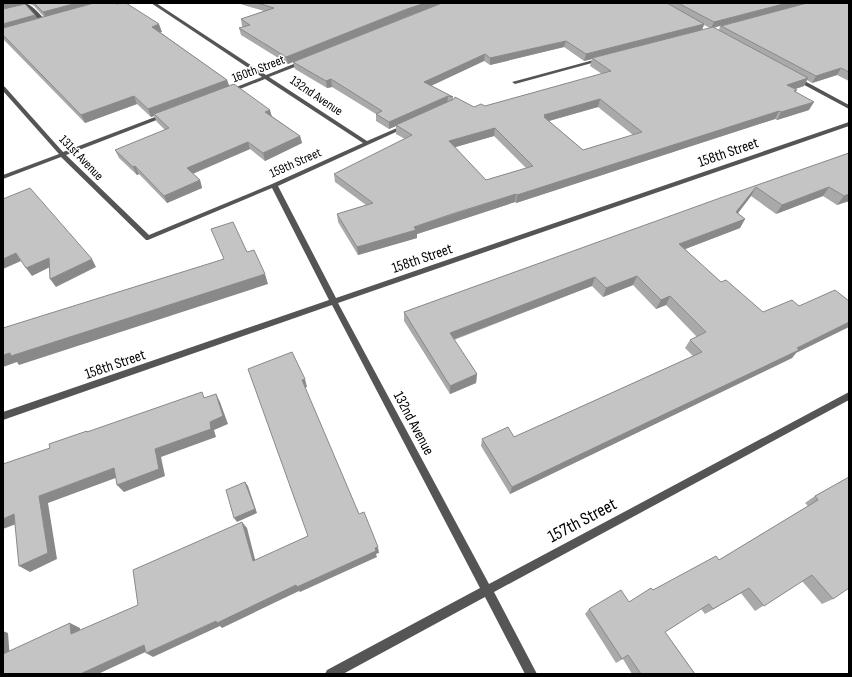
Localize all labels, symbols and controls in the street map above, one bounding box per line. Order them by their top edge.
street label: 160th Street [230,52,287,86]
street label: 132nd Avenue [287,72,346,119]
street label: 131st Avenue [56,132,107,184]
street label: 158th Street [695,133,761,172]
street label: 159th Street [267,144,324,181]
street label: 158th Street [389,239,455,278]
street label: 158th Street [82,345,148,384]
street label: 132nd Avenue [389,388,438,458]
street label: 157th Street [544,493,621,547]

